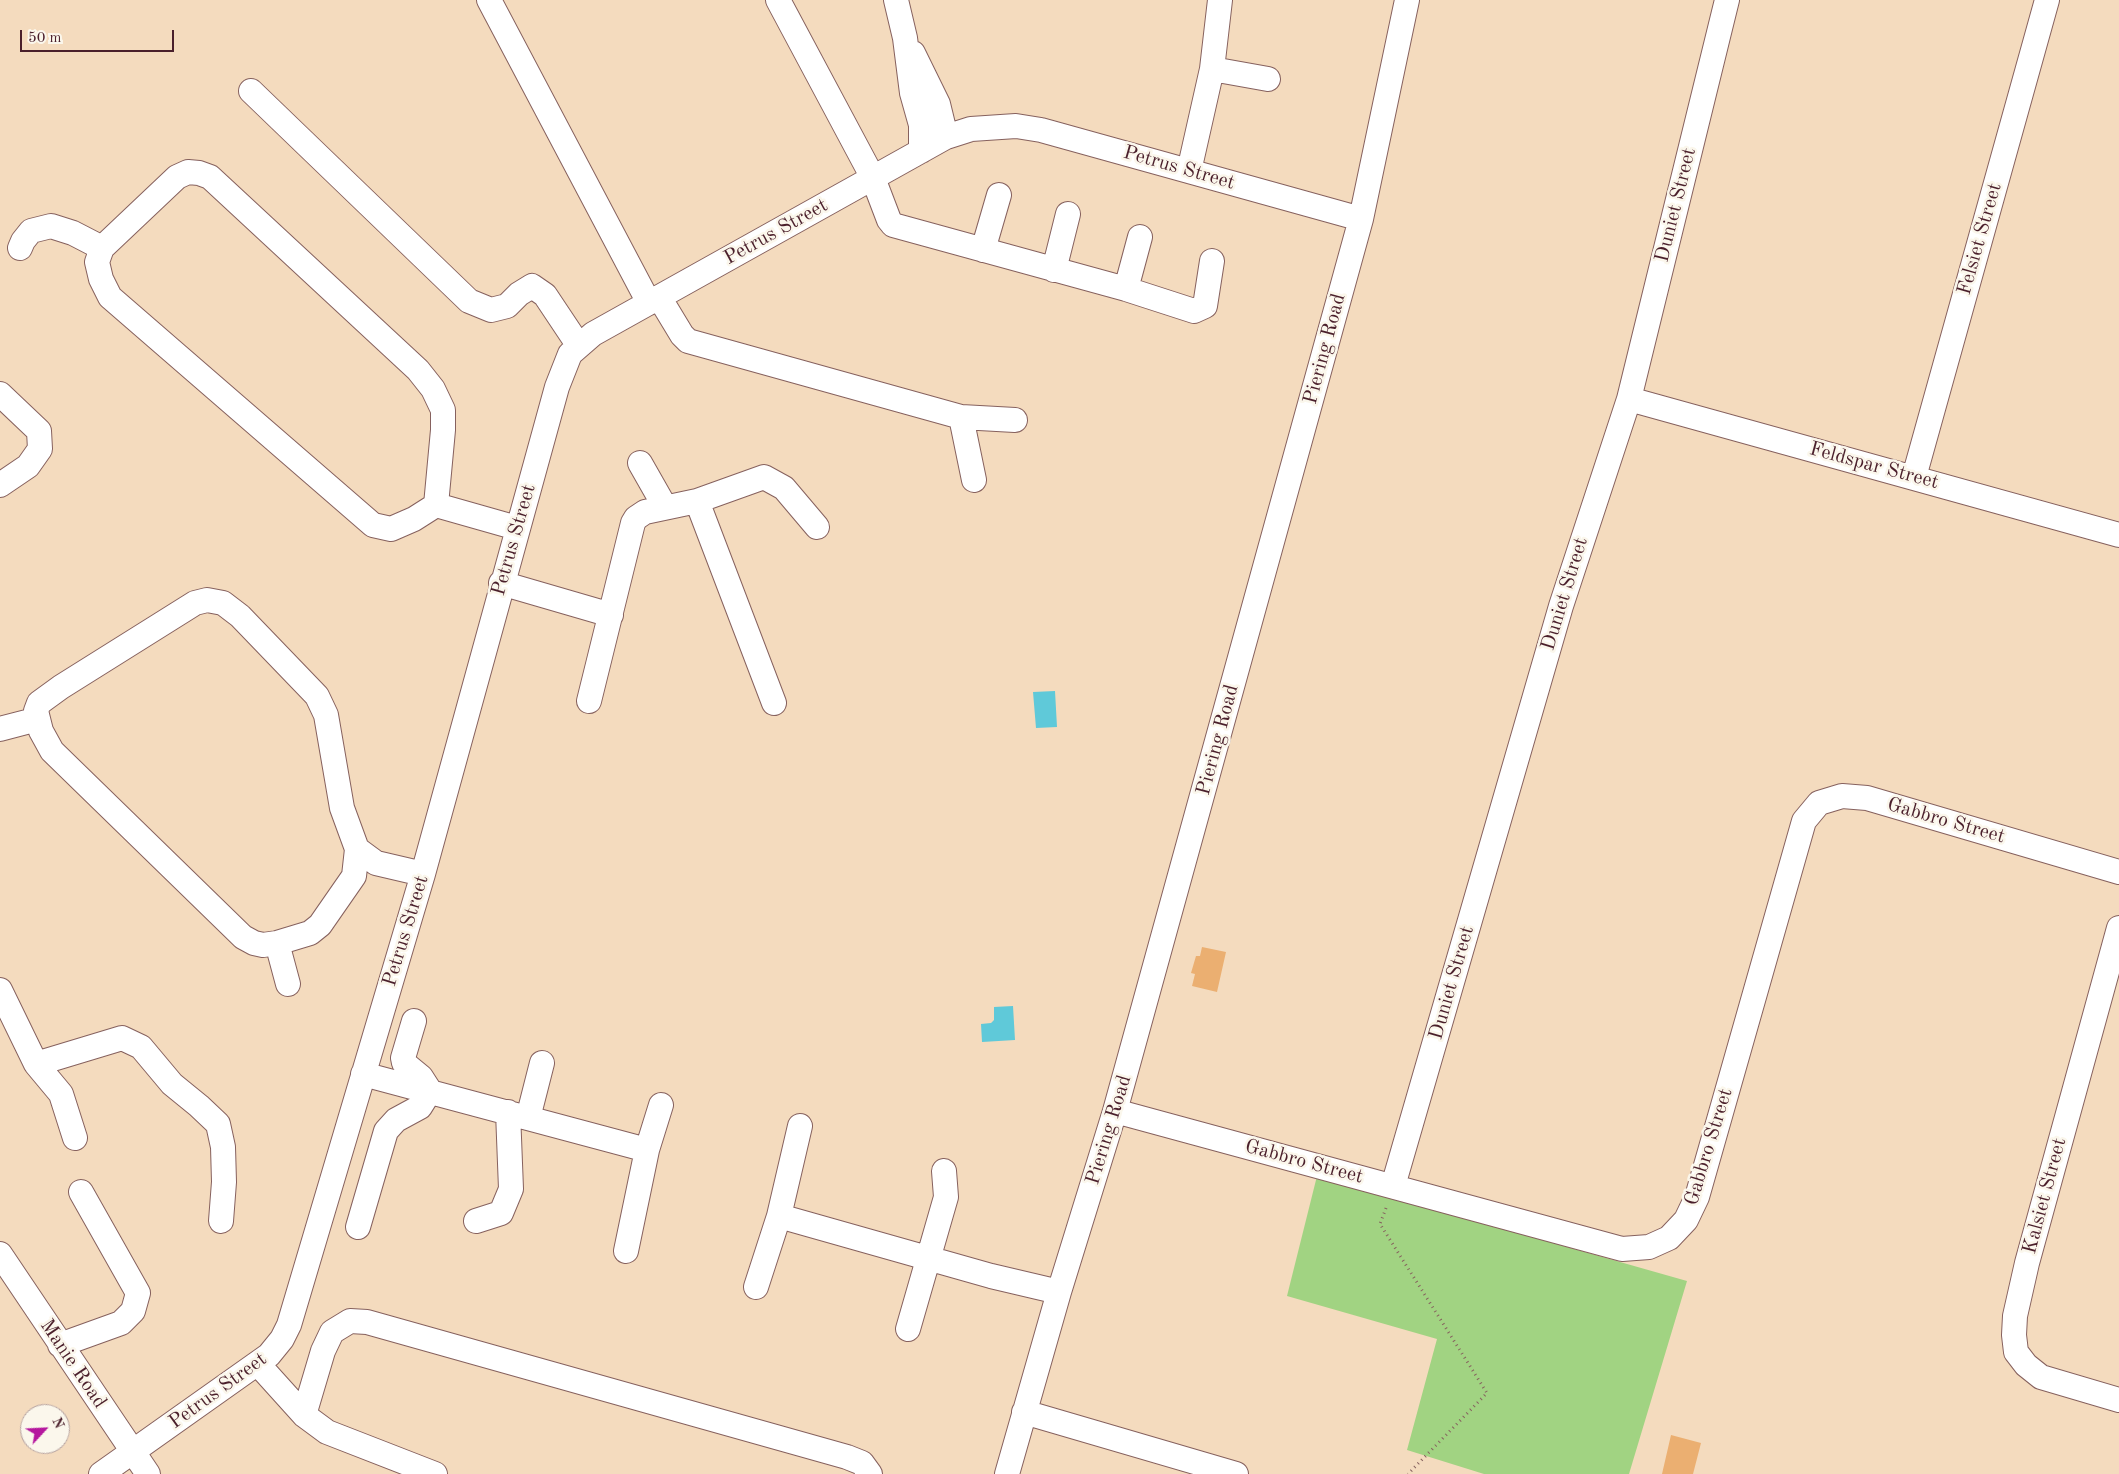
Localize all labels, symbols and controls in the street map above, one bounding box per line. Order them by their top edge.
scale bar [22,20,176,52]
text: 50 m [28,31,62,46]
street label: Petrus Street [1120,141,1238,195]
street label: Duniet Street [1650,145,1702,265]
street label: Felsiet Street [1953,180,2007,298]
street label: Petrus Street [720,194,832,270]
street label: Piering Road [1299,291,1351,407]
street label: Feldspar Street [1807,437,1941,495]
street label: Petrus Street [487,481,541,599]
street label: Duniet Street [1536,534,1594,654]
street label: Piering Road [1192,682,1244,798]
street label: Gabbro Street [1884,793,2008,849]
street label: Petrus Street [378,873,434,989]
street label: Duniet Street [1424,923,1480,1043]
street label: Piering Road [1081,1072,1137,1188]
street label: Gabbro Street [1680,1085,1738,1209]
street label: Gabbro Street [1242,1135,1366,1189]
street label: Kalsiet Street [2018,1135,2072,1257]
street label: Manie Road [34,1315,112,1413]
street label: Petrus Street [164,1348,272,1434]
north arrow [20,1404,70,1454]
text: N [49,1415,66,1431]

